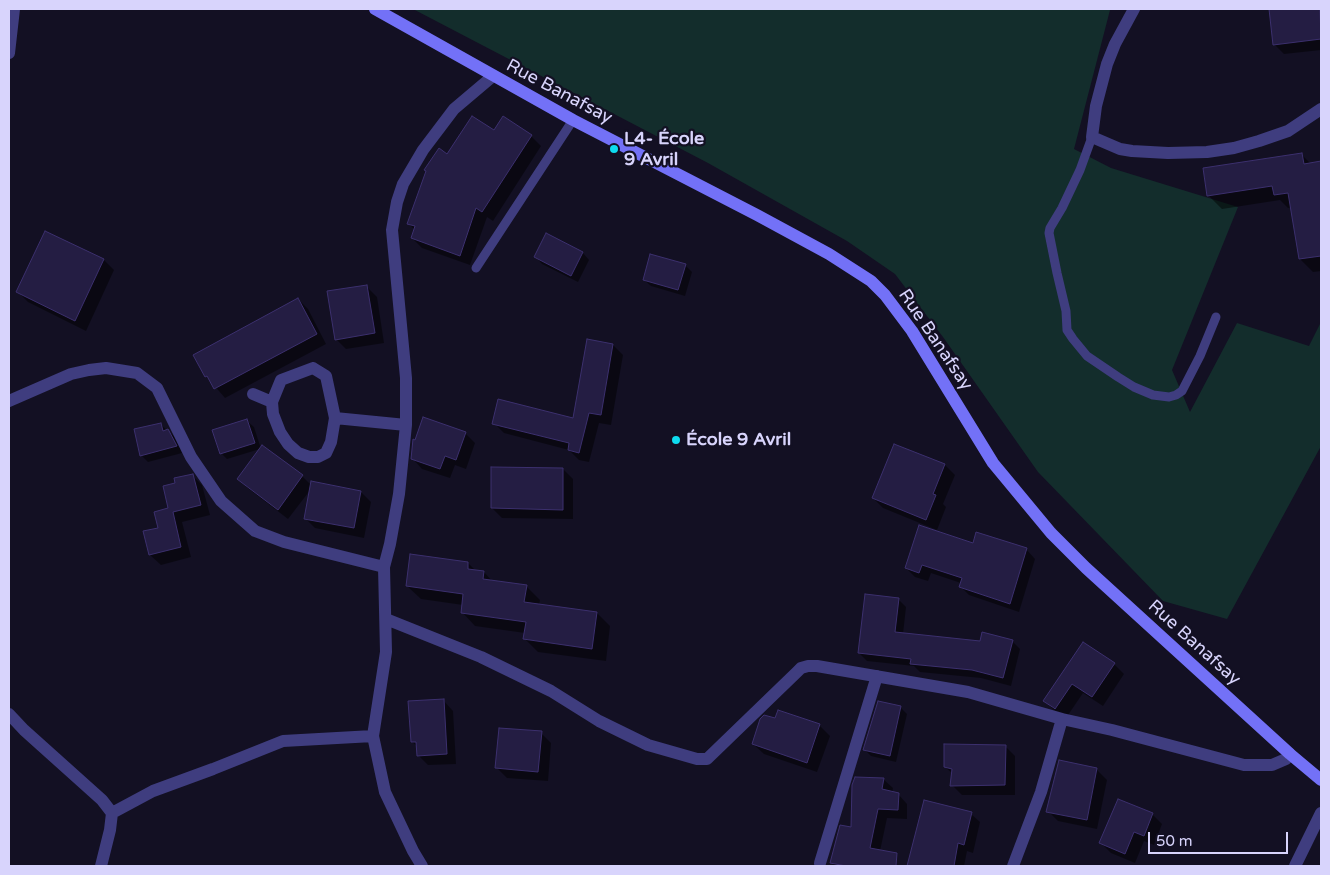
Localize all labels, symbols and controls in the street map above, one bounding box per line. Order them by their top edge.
street label: Rue Banafsay [502,55,616,129]
place label: L4- École 9 Avril [624,128,704,170]
marker: L4- École 9 Avril [608,143,620,155]
street label: Rue Banafsay [893,285,977,395]
place label: École 9 Avril [686,429,791,451]
marker: École 9 Avril [670,434,682,446]
street label: Rue Banafsay [1143,596,1245,690]
scale bar [1150,822,1290,854]
text: 50 m [1156,832,1193,850]

